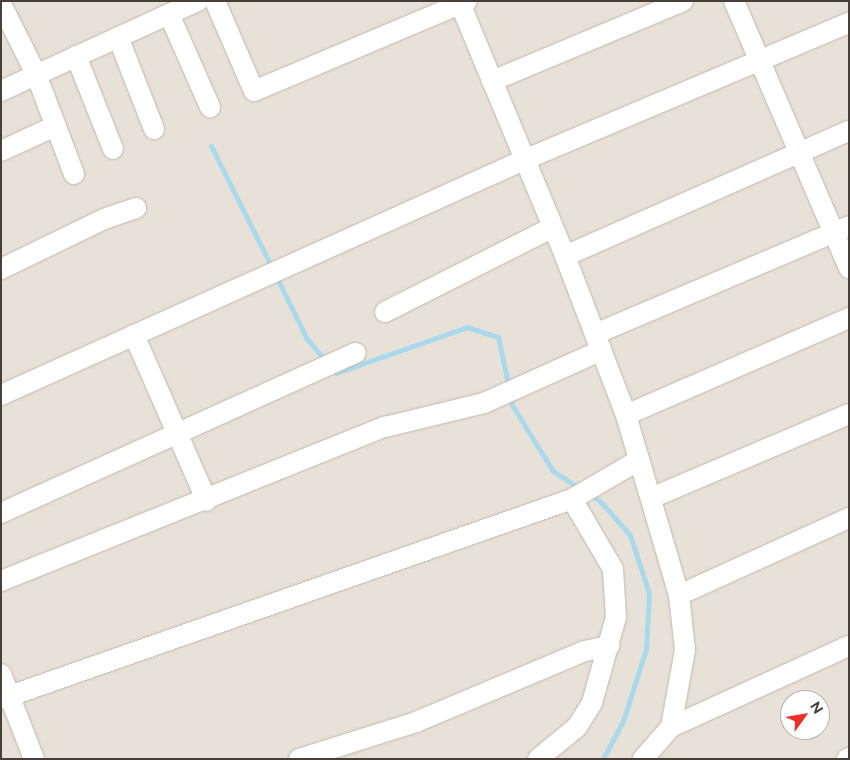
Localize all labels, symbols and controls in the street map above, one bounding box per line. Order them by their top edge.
north arrow [780,690,830,740]
text: N [807,699,826,716]

